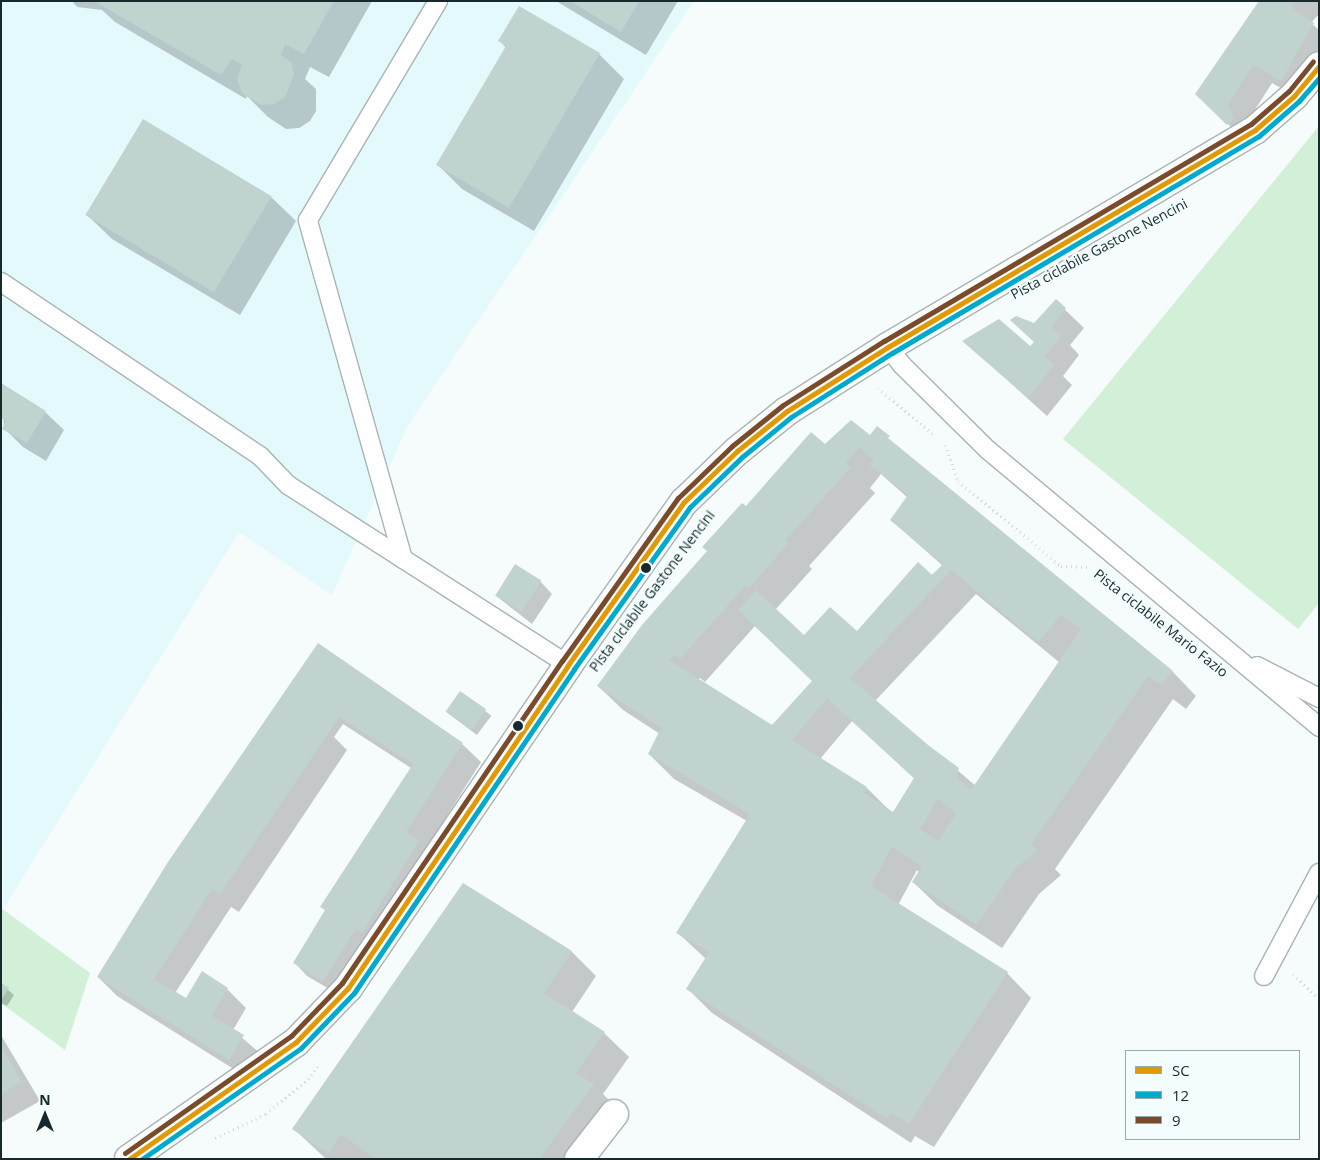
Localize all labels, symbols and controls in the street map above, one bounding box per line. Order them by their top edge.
street label: Pista ciclabile Gastone Nencini [1008,195,1190,303]
street label: Pista ciclabile Gastone Nencini [586,507,718,675]
unlabelled marker [641,563,651,573]
street label: Pista ciclabile Mario Fazio [1091,565,1231,681]
unlabelled marker [513,721,523,731]
legend [1125,1050,1300,1140]
text: SC [1172,1060,1190,1080]
text: 12 [1172,1085,1189,1105]
north arrow [20,1090,70,1140]
text: N [39,1090,51,1109]
text: 9 [1172,1110,1181,1130]

